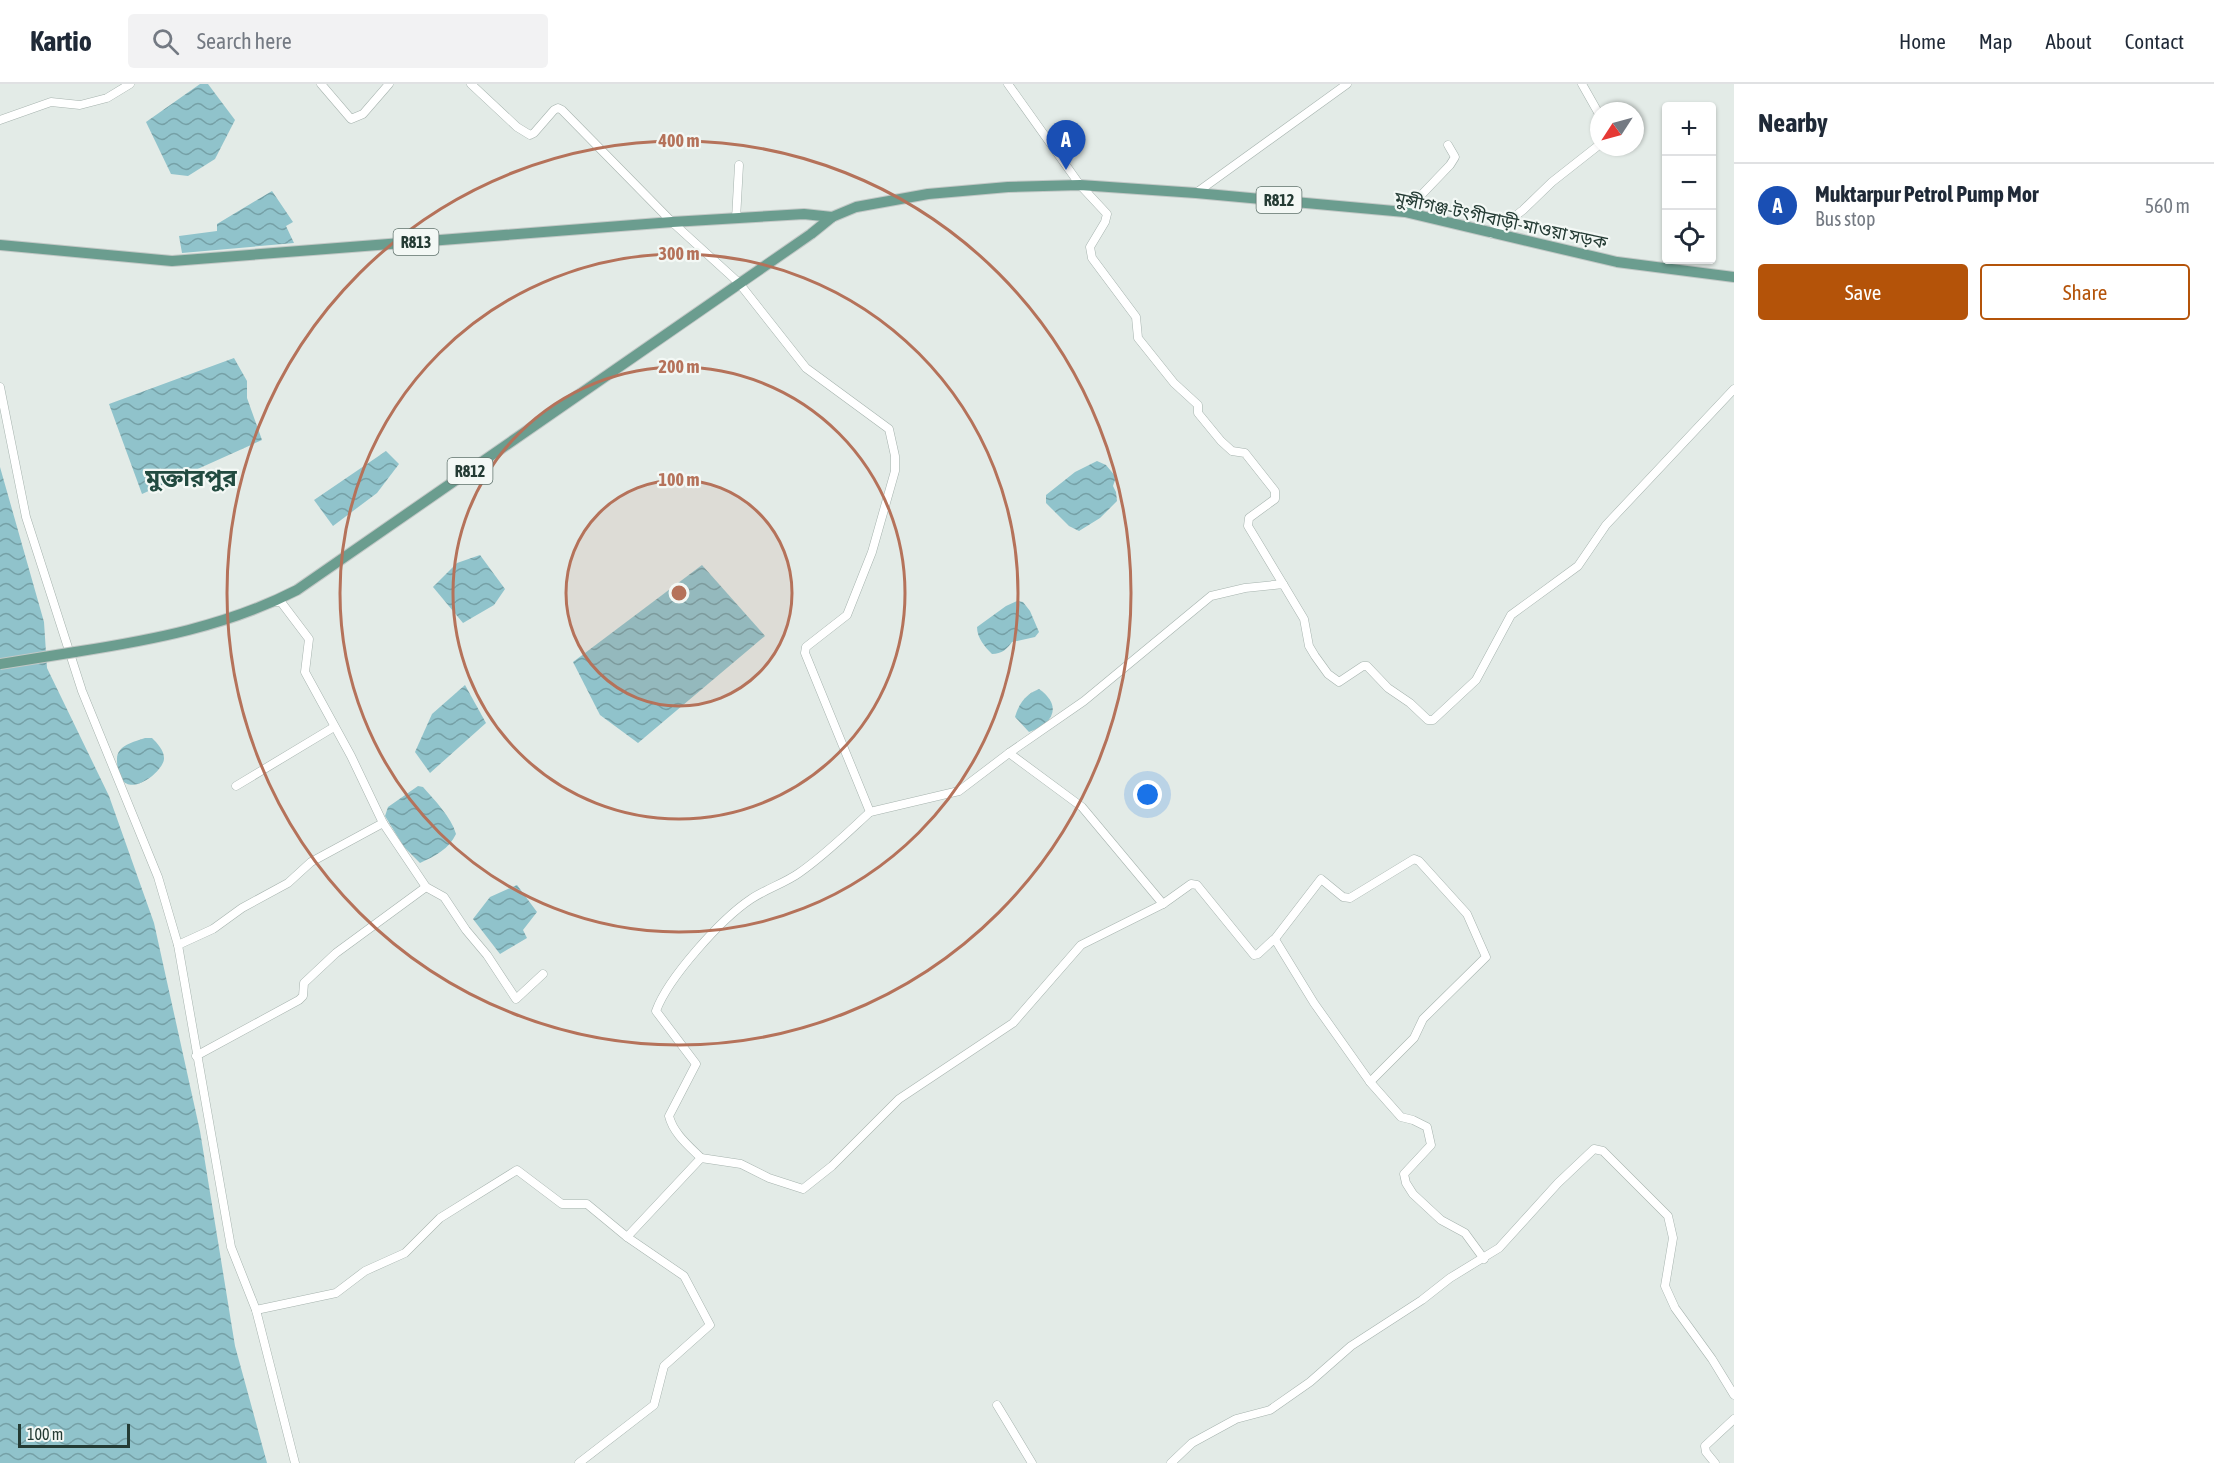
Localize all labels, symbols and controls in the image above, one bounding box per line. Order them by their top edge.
search box [128,14,548,68]
text: Kartio [30,25,92,57]
icon: search [149,25,182,58]
text: Search here [197,28,292,54]
text: Home [1899,29,1946,53]
text: Map [1979,29,2013,53]
text: About [2046,29,2092,53]
text: Contact [2125,29,2184,53]
north arrow [1590,102,1644,156]
map controls [1662,102,1716,264]
button: + [1662,102,1716,156]
text: Nearby [1758,108,1828,138]
pin: A [1046,120,1086,170]
text: 400 m [658,130,699,151]
button: − [1662,156,1716,210]
text: Muktarpur Petrol Pump Mor [1815,181,2038,207]
road number: R812 [1256,187,1302,213]
street label: মুন্সীগঞ্জ-টংগীবাড়ী-মাওয়া সড়ক [1392,187,1610,254]
text: A [1773,194,1782,217]
text: 560 m [2145,194,2190,217]
text: Bus stop [1815,207,1875,230]
button: locate [1662,210,1716,264]
road number: R813 [394,229,438,255]
text: 300 m [659,243,699,264]
button: Save [1758,264,1968,320]
button: Share [1980,264,2190,320]
text: 200 m [659,356,699,377]
road number: R812 [448,458,492,484]
district label: মুক্তারপুর [144,464,237,492]
text: 100 m [659,469,699,490]
centre of rings [669,583,689,603]
your location [1133,780,1162,809]
scale bar [18,1421,130,1448]
text: 100 m [27,1425,63,1443]

